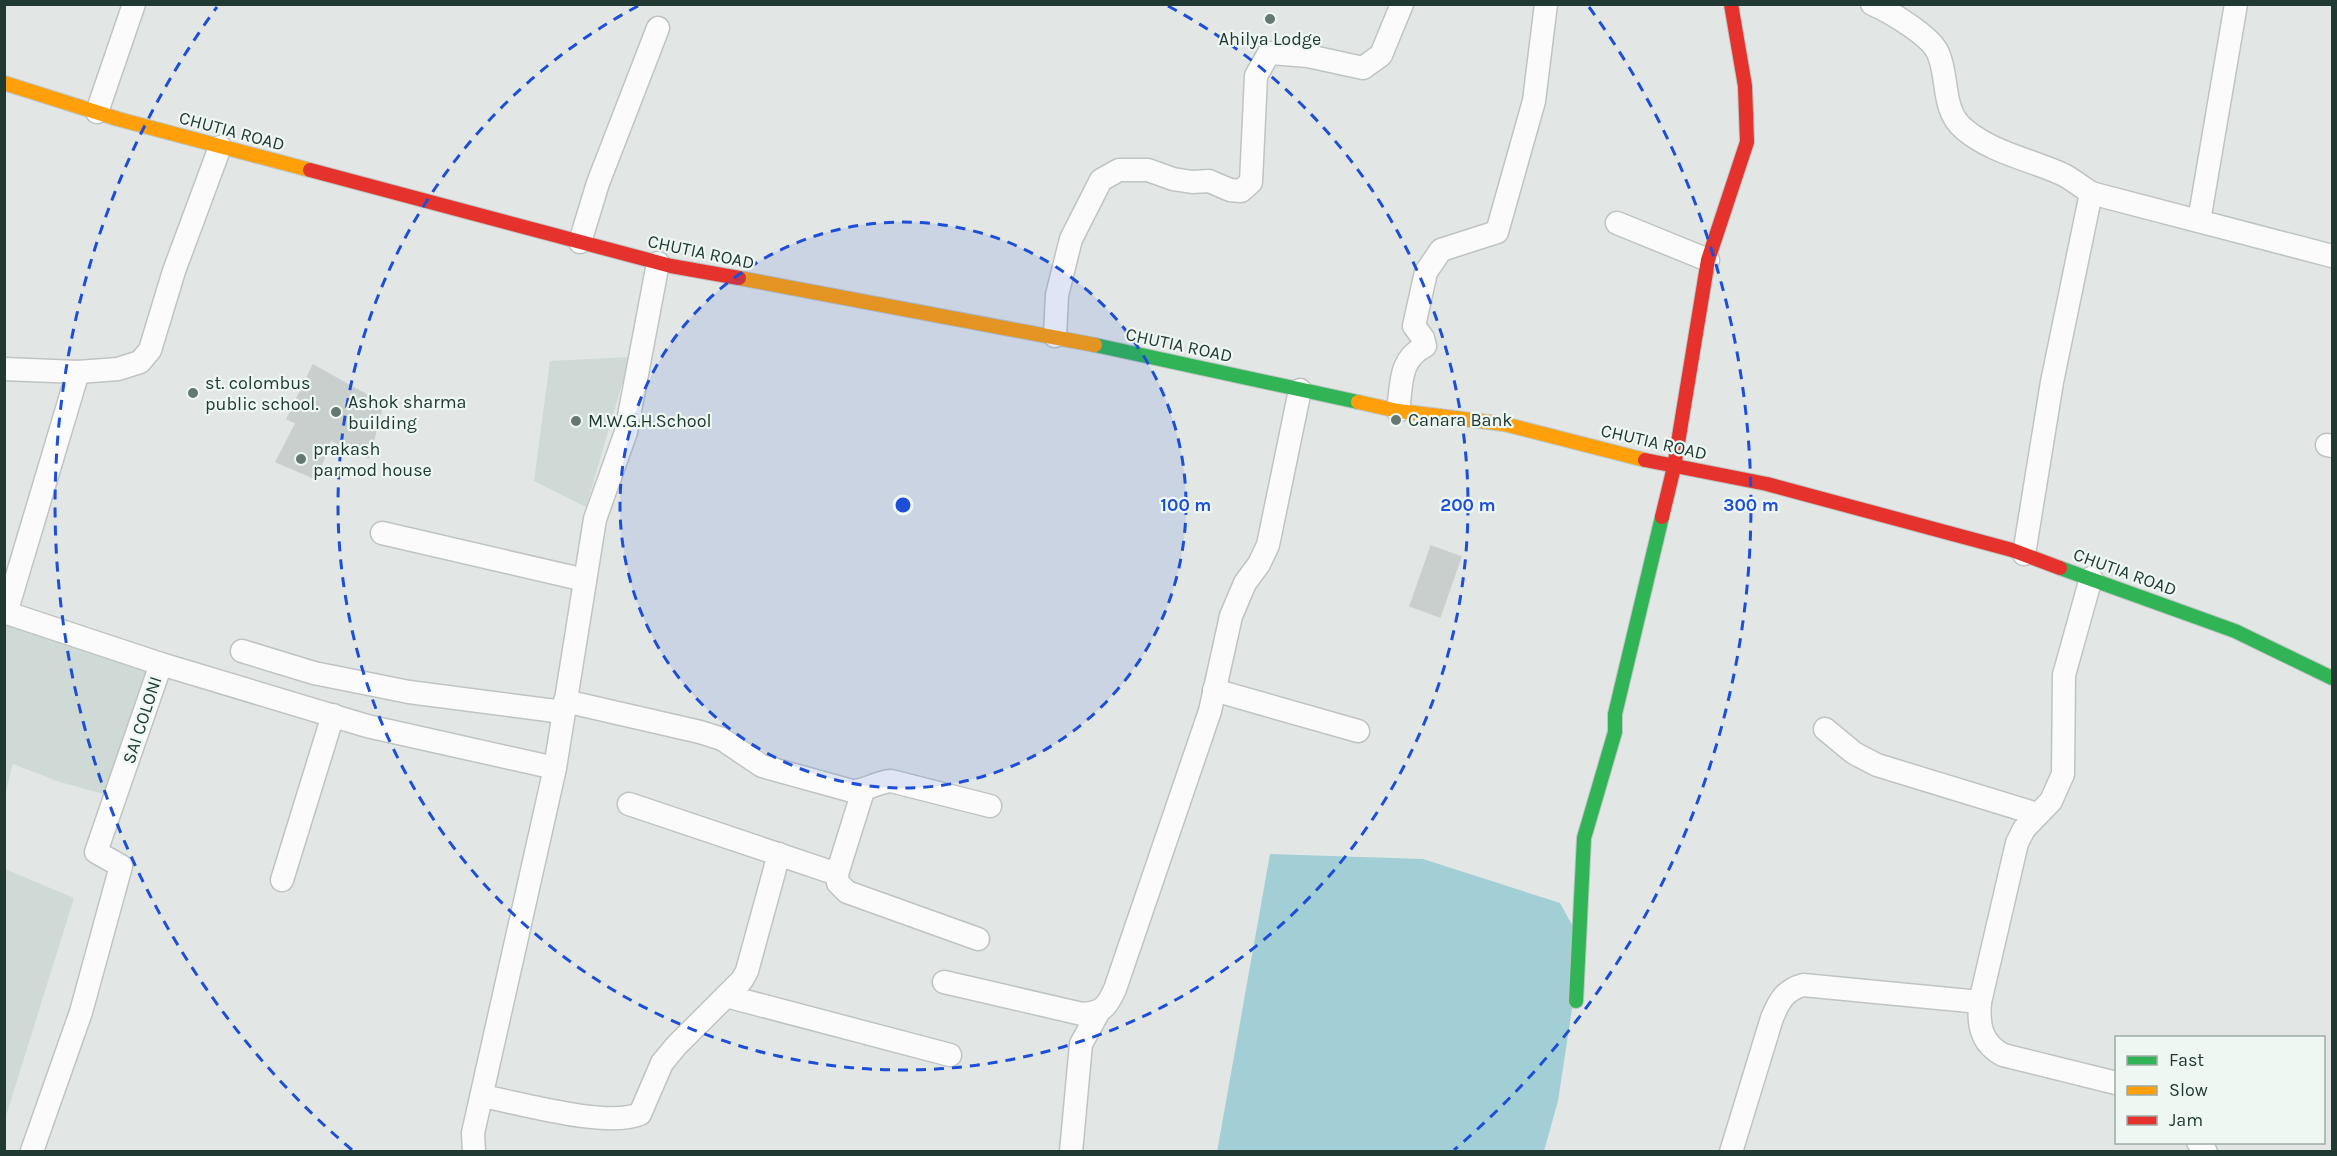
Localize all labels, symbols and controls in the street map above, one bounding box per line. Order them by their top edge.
marker: Ahilya Lodge [1263,12,1277,26]
place label: Ahilya Lodge [1219,28,1321,50]
street label: CHUTIA ROAD [177,106,287,156]
street label: CHUTIA ROAD [646,230,756,274]
street label: CHUTIA ROAD [1124,323,1234,367]
place label: st. colombus public school. [205,372,319,415]
marker: st. colombus public school. [186,386,200,400]
place label: Ashok sharma building [348,391,466,434]
marker: Ashok sharma building [329,405,343,419]
place label: Canara Bank [1408,409,1513,431]
place label: M.W.G.H.School [588,410,712,432]
marker: Canara Bank [1389,413,1403,427]
marker: M.W.G.H.School [569,414,583,428]
street label: CHUTIA ROAD [1599,419,1709,465]
place label: prakash parmod house [313,438,432,481]
marker: prakash parmod house [294,452,308,466]
text: 100 m [1161,494,1211,516]
text: 200 m [1440,494,1496,516]
text: 300 m [1723,494,1779,516]
centre of rings [893,495,913,515]
street label: CHUTIA ROAD [2070,543,2180,601]
street label: SAI COLONI [118,674,166,766]
legend [2115,1036,2325,1144]
text: Fast [2169,1049,2204,1071]
text: Slow [2169,1079,2208,1101]
text: Jam [2169,1109,2203,1131]

